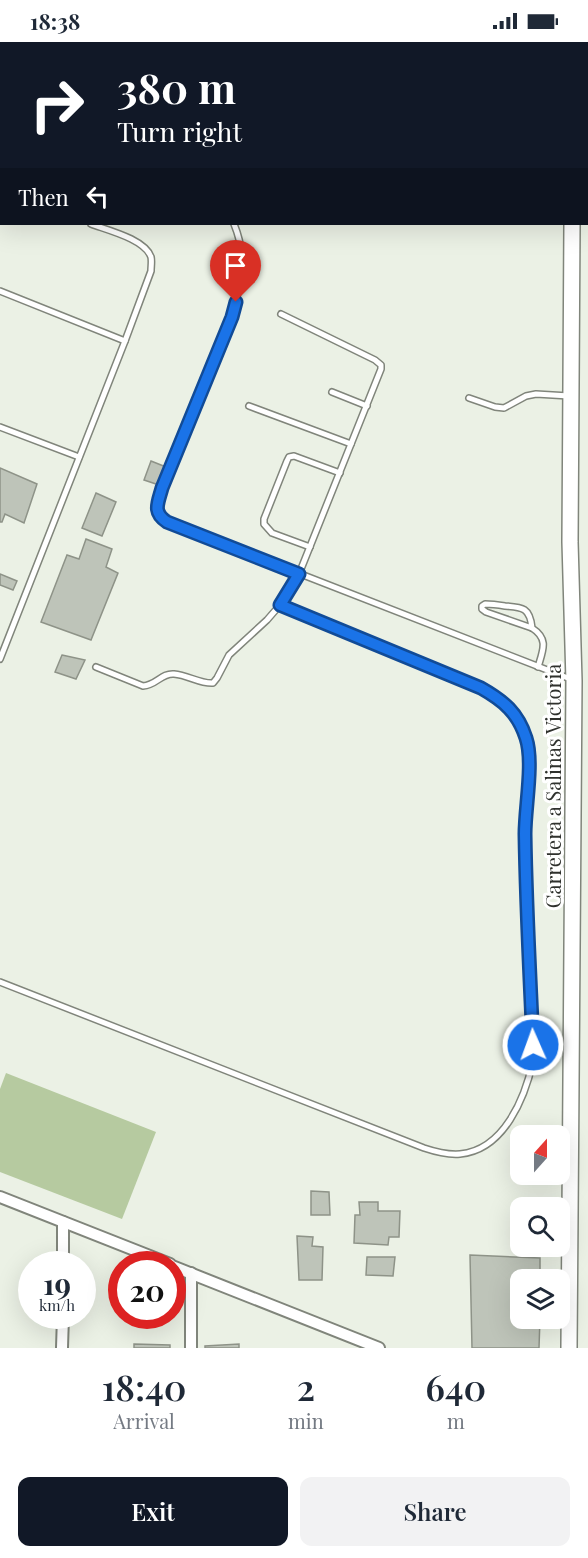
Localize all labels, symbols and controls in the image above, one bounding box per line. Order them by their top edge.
text: 18:38 [30,6,80,36]
text: 380 m [117,59,236,115]
icon: right [18,66,96,144]
text: Turn right [117,113,242,149]
icon: left [81,180,114,213]
text: Then [18,182,69,212]
pin [210,240,261,302]
icon: arrive [219,249,252,282]
street label: Carretera a Salinas Victoria [539,664,566,908]
position arrow [501,1013,565,1077]
north arrow [510,1125,570,1185]
map controls [510,1125,570,1329]
button: search [510,1197,570,1257]
speed limit sign: 20 [108,1251,186,1329]
text: 19 [43,1263,71,1303]
button: layers [510,1269,570,1329]
text: km/h [39,1295,75,1315]
text: 18:40 [102,1362,186,1410]
text: 2 [297,1362,315,1410]
text: 640 [425,1362,486,1410]
text: Arrival [113,1407,175,1434]
text: min [288,1407,324,1434]
text: m [447,1407,465,1434]
button: Exit [18,1477,288,1546]
button: Share [300,1477,570,1546]

